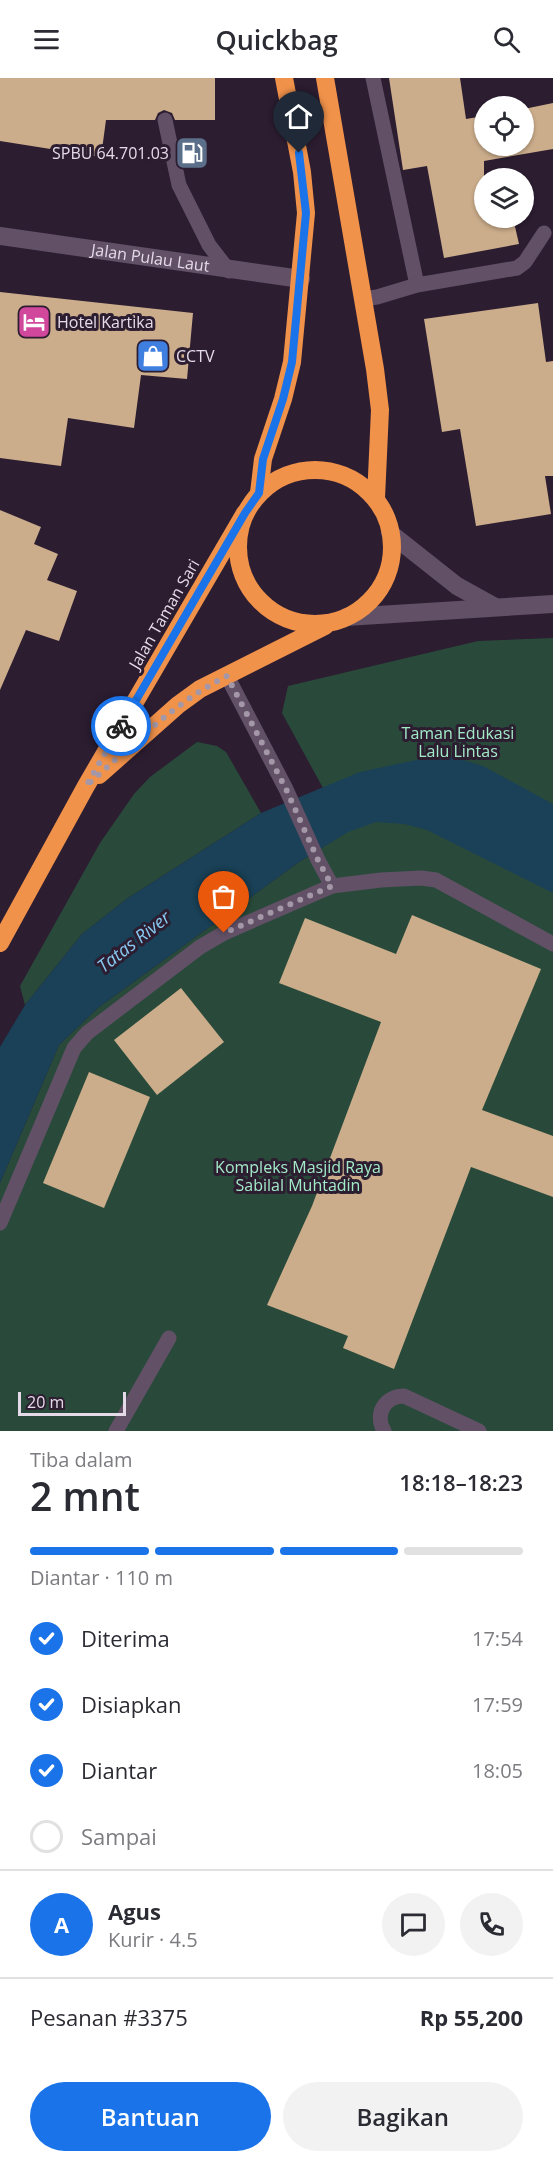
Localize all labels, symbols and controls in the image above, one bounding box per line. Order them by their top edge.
text: Quickbag [215,21,338,58]
icon: menu [30,23,63,56]
icon: search [490,23,523,56]
pin [273,91,324,153]
map controls [474,96,534,228]
button: locate [474,96,534,156]
icon: home [282,100,315,133]
fuel station icon: SPBU 64.701.03 [174,135,210,171]
place label: SPBU 64.701.03 [52,142,169,164]
button: layers [474,168,534,228]
street label: Jalan Pulau Laut [88,238,211,277]
hotel icon: Hotel Kartika [16,304,52,340]
place label: Hotel Kartika [57,311,154,333]
shop icon: CCTV [135,338,171,374]
place label: CCTV [176,345,215,367]
street label: Jalan Taman Sari [123,555,204,675]
courier [91,696,151,756]
icon: bike [105,710,138,743]
park label: Taman Edukasi Lalu Lintas [402,722,514,762]
pin [198,871,249,933]
icon: bag [207,880,240,913]
water label: Tatas River [92,904,176,977]
park label: Kompleks Masjid Raya Sabilal Muhtadin [215,1156,381,1196]
scale bar [18,1389,126,1416]
text: 20 m [27,1391,64,1413]
text: Tiba dalam [30,1446,133,1473]
text: 18:18–18:23 [399,1467,523,1497]
text: 2 mnt [30,1469,140,1522]
text: Diantar · 110 m [30,1564,173,1591]
icon: check [30,1622,63,1655]
text: Diterima [81,1623,170,1653]
text: 17:54 [472,1625,523,1652]
icon: check [30,1688,63,1721]
text: Disiapkan [81,1689,182,1719]
text: 17:59 [472,1691,523,1718]
icon: check [30,1754,63,1787]
text: Diantar [81,1755,157,1785]
text: 18:05 [472,1757,523,1784]
text: Sampai [81,1821,157,1851]
button: chat [382,1893,445,1956]
button: phone [460,1893,523,1956]
text: Agus [108,1896,161,1926]
text: A [54,1909,69,1939]
text: Kurir · 4.5 [108,1926,198,1953]
text: Pesanan #3375 [30,2002,188,2032]
text: Rp 55,200 [420,2002,523,2032]
button: Bantuan [30,2082,271,2151]
button: Bagikan [283,2082,523,2151]

